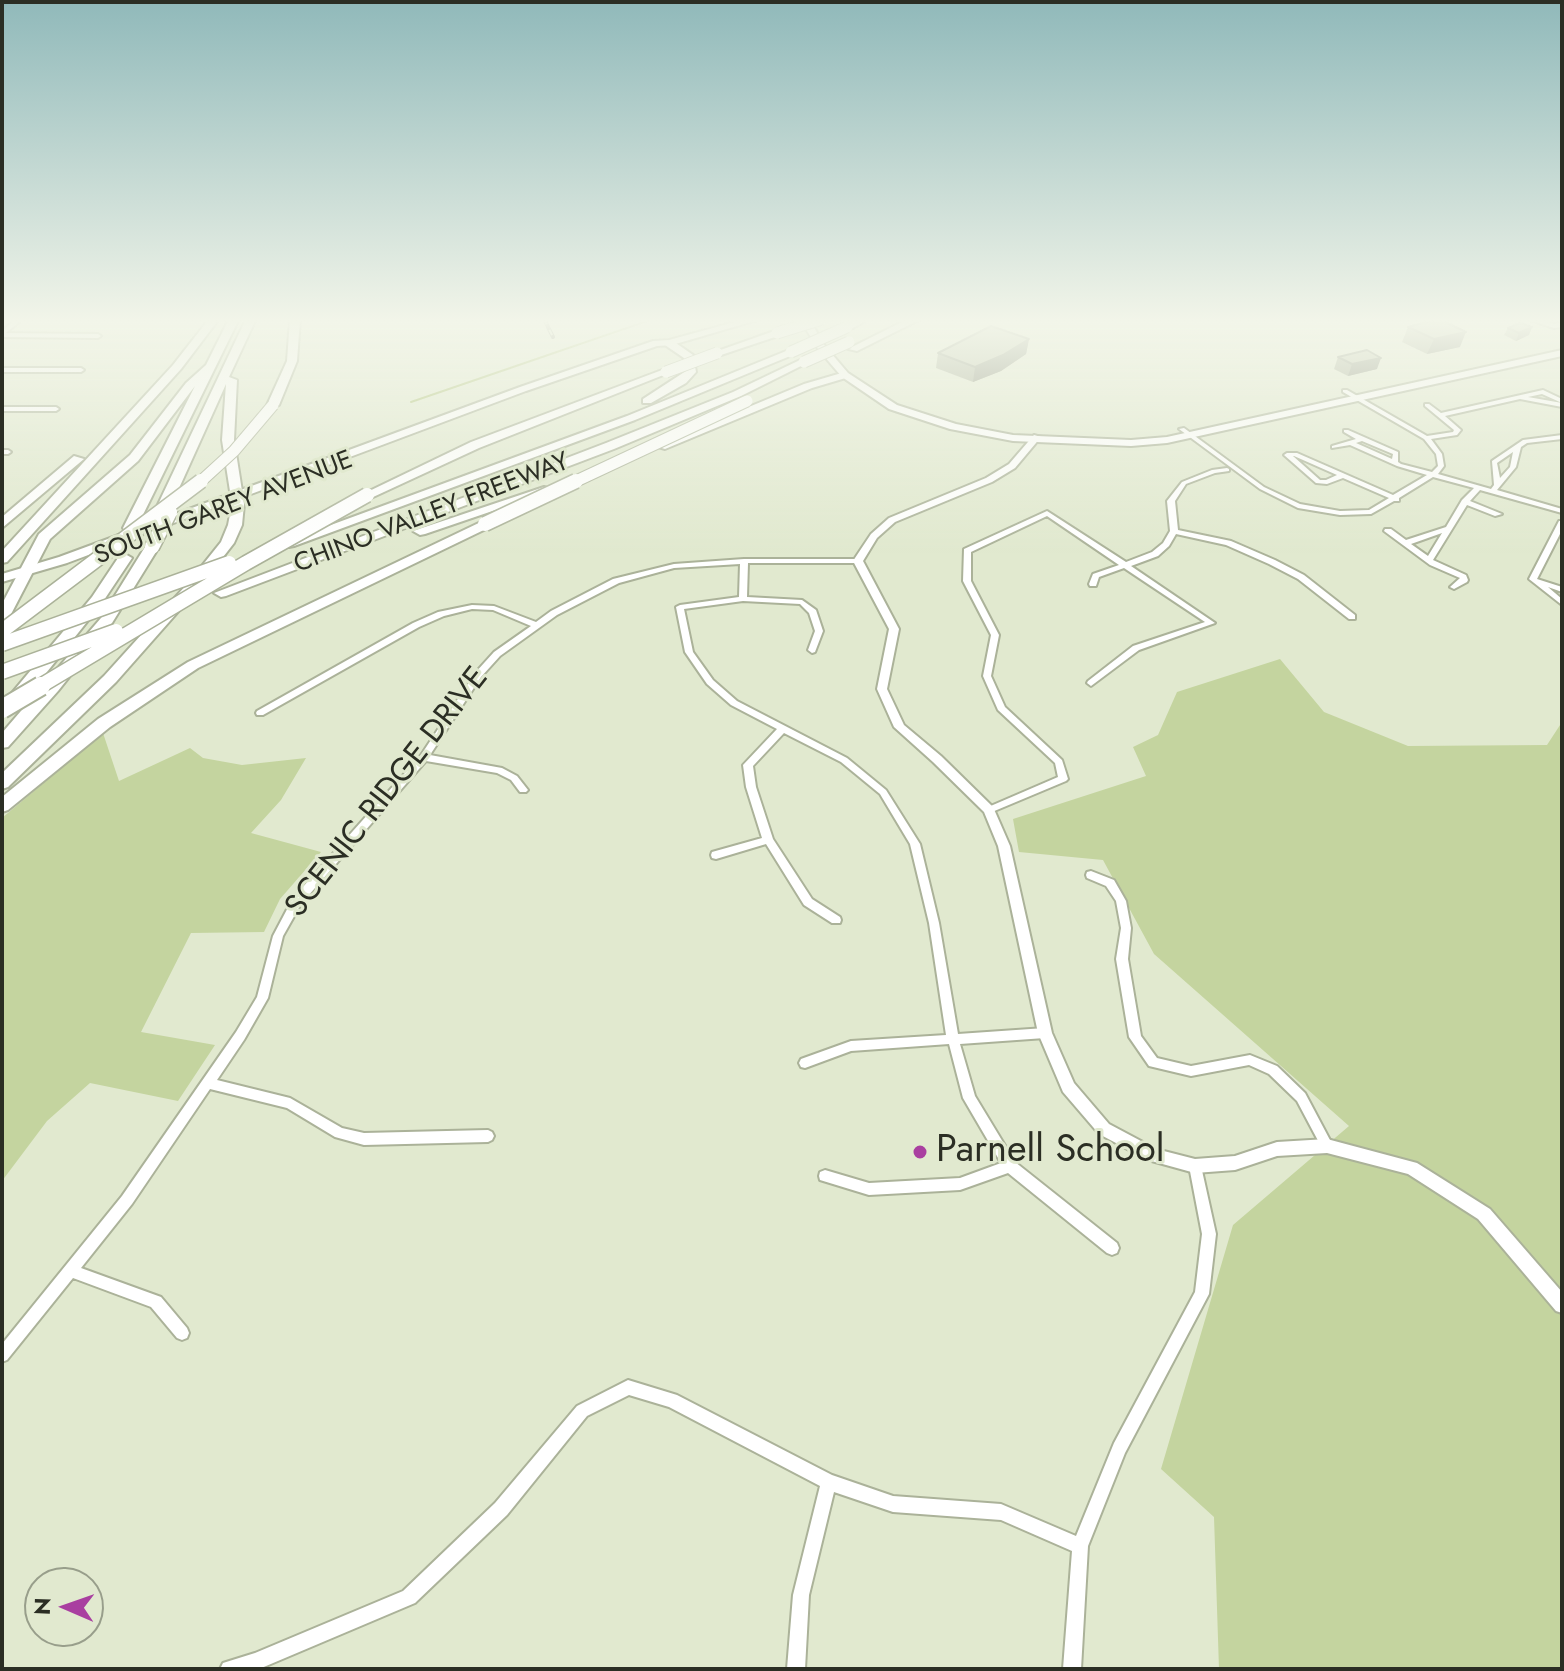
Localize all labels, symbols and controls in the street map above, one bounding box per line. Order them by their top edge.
street label: SOUTH GAREY AVENUE [90,445,358,573]
street label: CHINO VALLEY FREEWAY [290,447,574,581]
street label: SCENIC RIDGE DRIVE [278,660,498,926]
place label: Parnell School [936,1129,1165,1175]
marker: Parnell School [911,1143,929,1161]
north arrow [24,1567,104,1647]
text: N [26,1597,58,1616]

